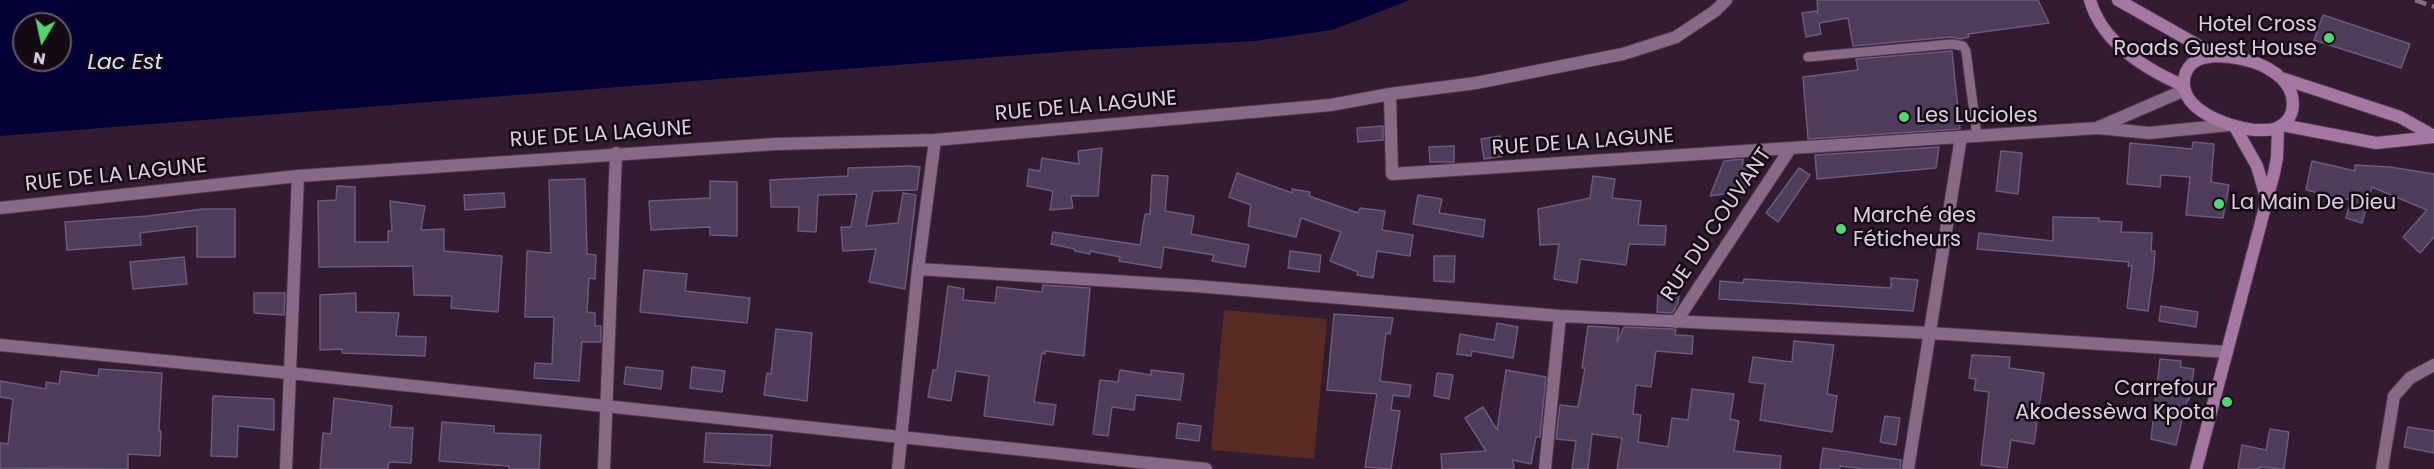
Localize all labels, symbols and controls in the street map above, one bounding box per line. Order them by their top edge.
north arrow [12,12,72,72]
place label: Hotel Cross Roads Guest House [2113,13,2317,63]
marker: Hotel Cross Roads Guest House [2322,31,2336,45]
text: N [32,46,47,71]
water label: Lac Est [87,50,163,76]
street label: RUE DE LA LAGUNE [994,86,1178,128]
place label: Les Lucioles [1916,104,2038,130]
marker: Les Lucioles [1897,110,1911,124]
street label: RUE DE LA LAGUNE [509,116,693,154]
street label: RUE DE LA LAGUNE [1491,124,1675,162]
street label: RUE DU COUVANT [1656,144,1778,306]
street label: RUE DE LA LAGUNE [24,154,208,198]
place label: La Main De Dieu [2231,191,2396,217]
marker: La Main De Dieu [2212,197,2226,211]
place label: Marché des Féticheurs [1853,204,1976,254]
marker: Marché des Féticheurs [1834,222,1848,236]
place label: Carrefour Akodessèwa Kpota [2015,377,2215,427]
marker: Carrefour Akodessèwa Kpota [2220,395,2234,409]

